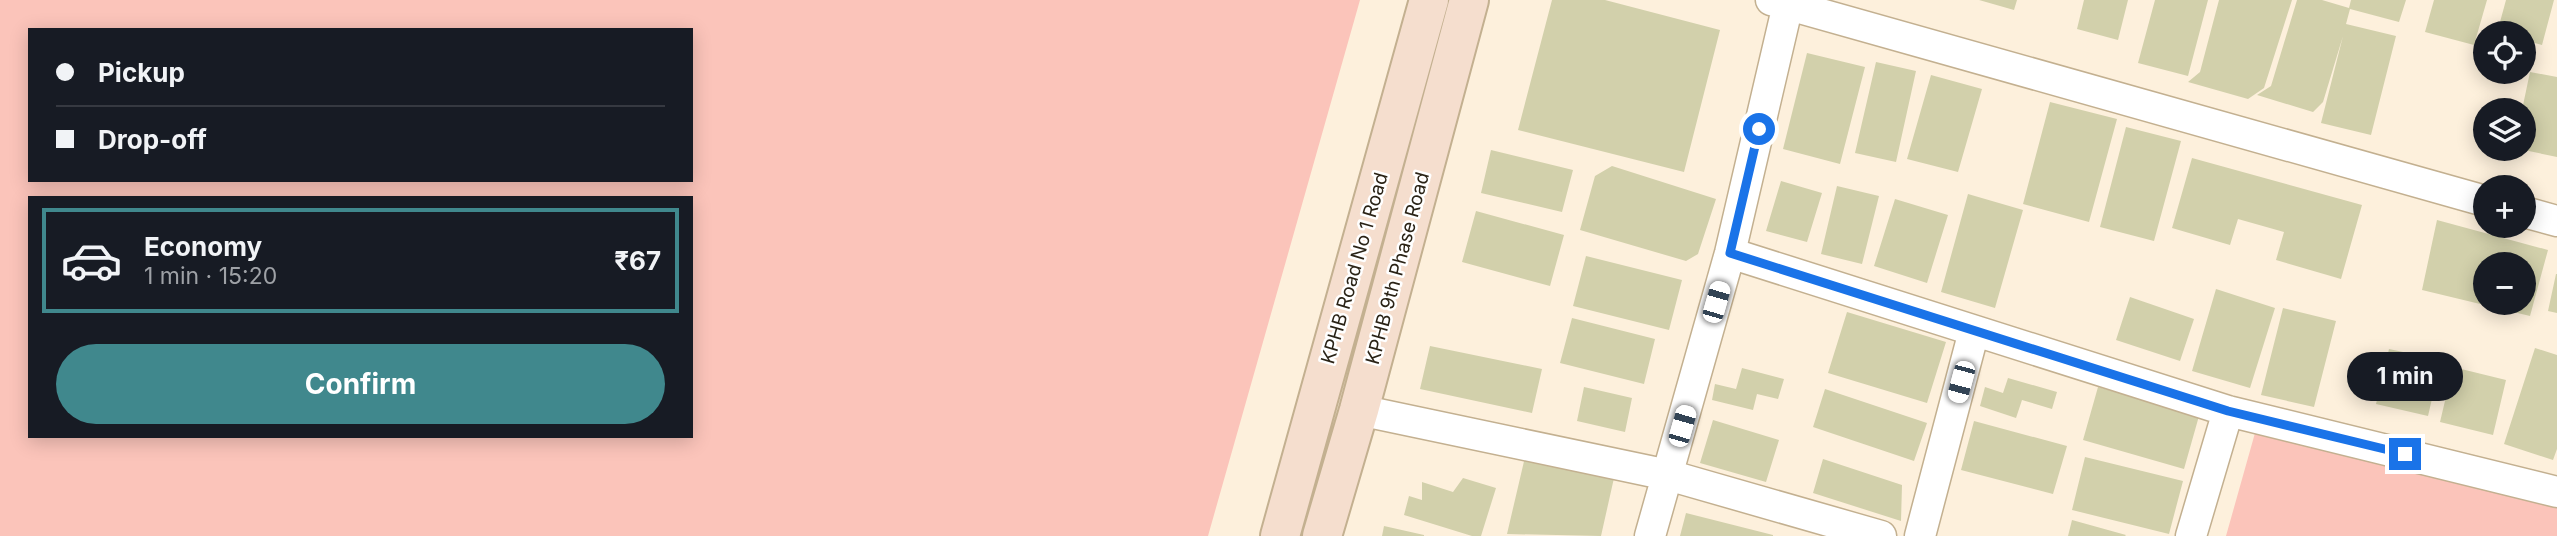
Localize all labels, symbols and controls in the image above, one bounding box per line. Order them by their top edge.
map controls [2473,21,2536,315]
button: locate [2473,21,2536,84]
text: Pickup [98,57,185,88]
button: layers [2473,98,2536,161]
route start [1743,113,1775,145]
text: Drop-off [98,124,207,155]
street label: KPHB Road No 1 Road [1316,170,1393,366]
street label: KPHB 9th Phase Road [1361,170,1434,367]
button: + [2473,175,2536,238]
icon: car [60,229,123,292]
text: Economy [144,231,262,262]
text: ₹67 [614,245,661,276]
button: − [2473,252,2536,315]
text: 1 min · 15:20 [144,262,277,290]
car [1701,279,1732,325]
button: Confirm [56,344,665,424]
callout: 1 min [2347,352,2463,402]
car [1946,359,1977,405]
text: 1 min [2377,362,2433,390]
car [1667,403,1698,449]
route end [2389,438,2421,470]

